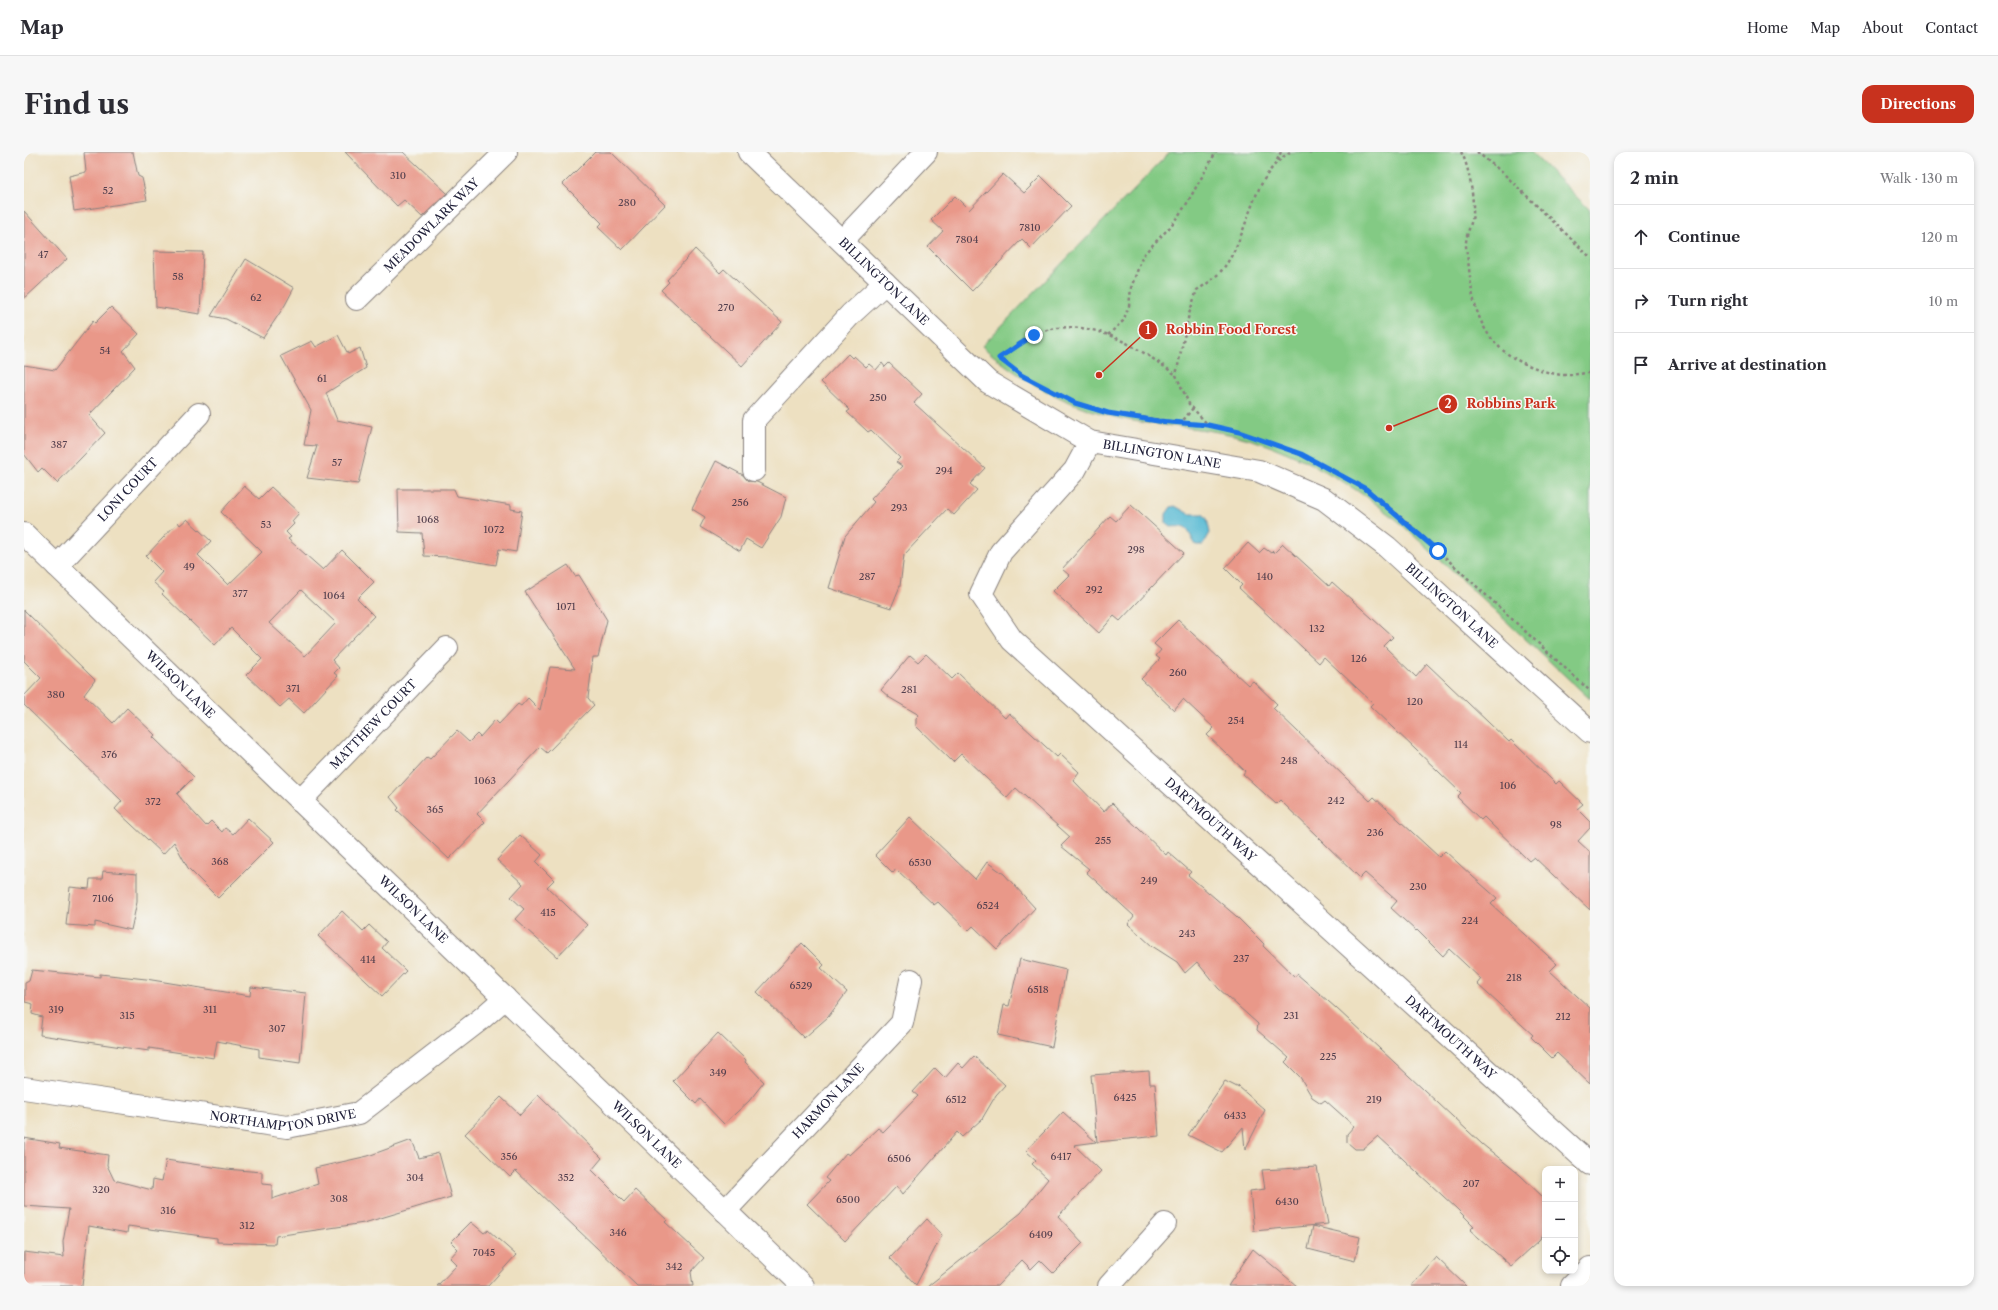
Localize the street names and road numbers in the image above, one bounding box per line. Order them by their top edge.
street label: MEADOWLARK WAY [381,174,483,275]
street label: BILLINGTON LANE [836,234,932,328]
street label: BILLINGTON LANE [1102,436,1222,471]
street label: LONI COURT [94,455,161,525]
street label: BILLINGTON LANE [1403,560,1501,651]
street label: WILSON LANE [142,647,218,721]
street label: MATTHEW COURT [327,676,420,772]
street label: DARTMOUTH WAY [1162,774,1260,865]
street label: WILSON LANE [375,872,451,946]
street label: DARTMOUTH WAY [1402,992,1500,1083]
street label: HARMON LANE [789,1060,867,1141]
street label: WILSON LANE [608,1097,685,1171]
street label: NORTHAMPTON DRIVE [209,1106,357,1134]

